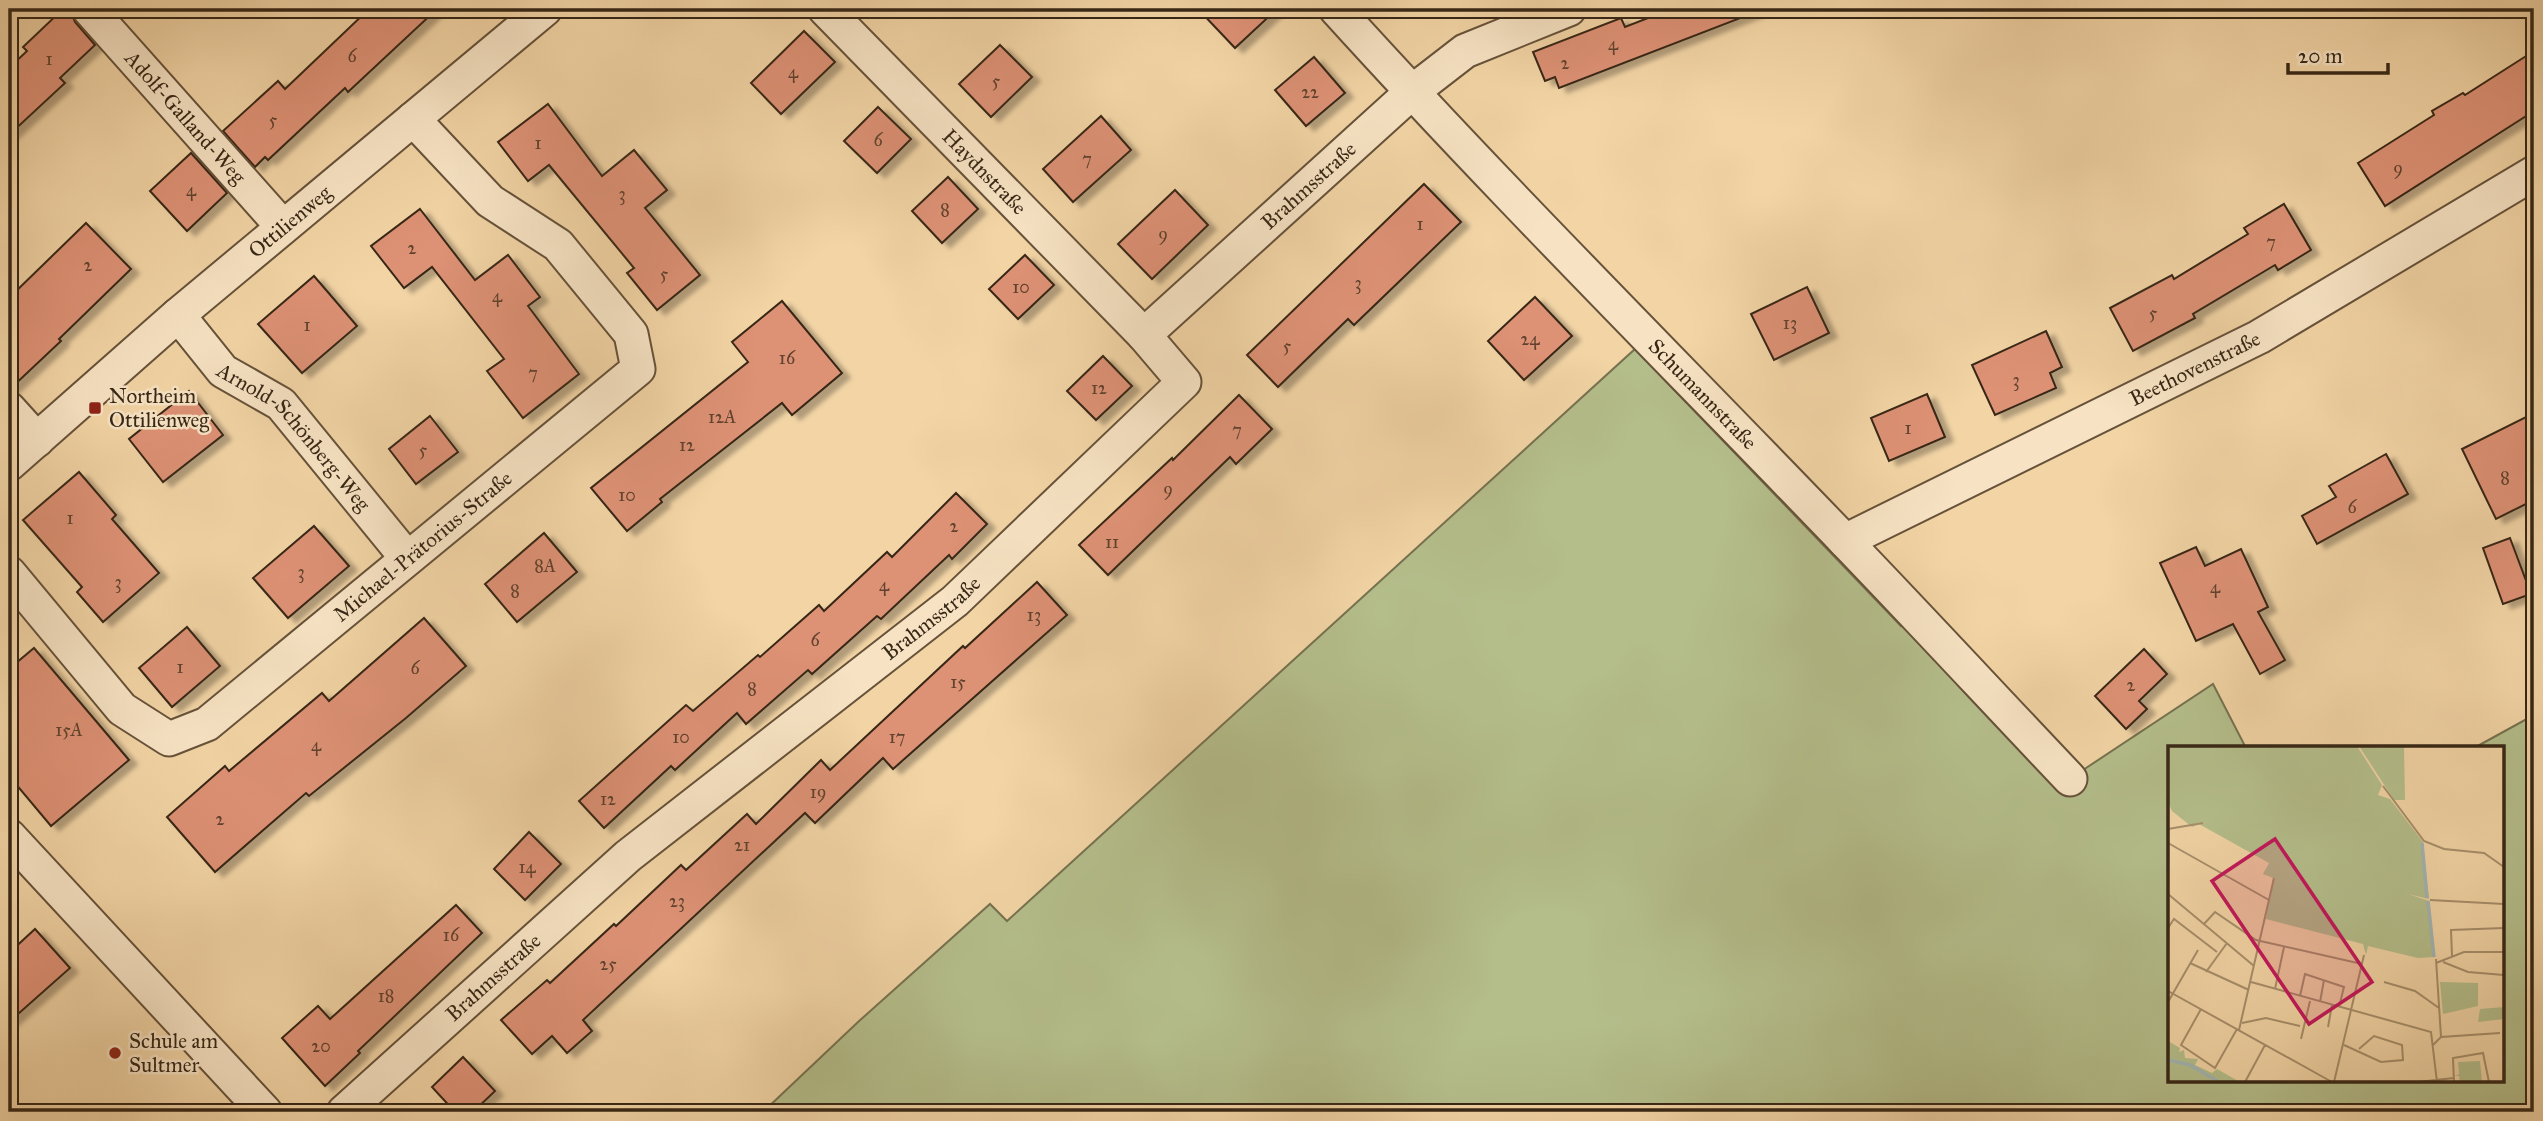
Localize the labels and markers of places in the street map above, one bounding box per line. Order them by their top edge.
place label: Northeim Ottilienweg [109,383,209,433]
marker: Northeim Ottilienweg [87,400,103,416]
place label: Schule am Sultmer [129,1028,218,1078]
marker: Schule am Sultmer [107,1045,123,1061]

